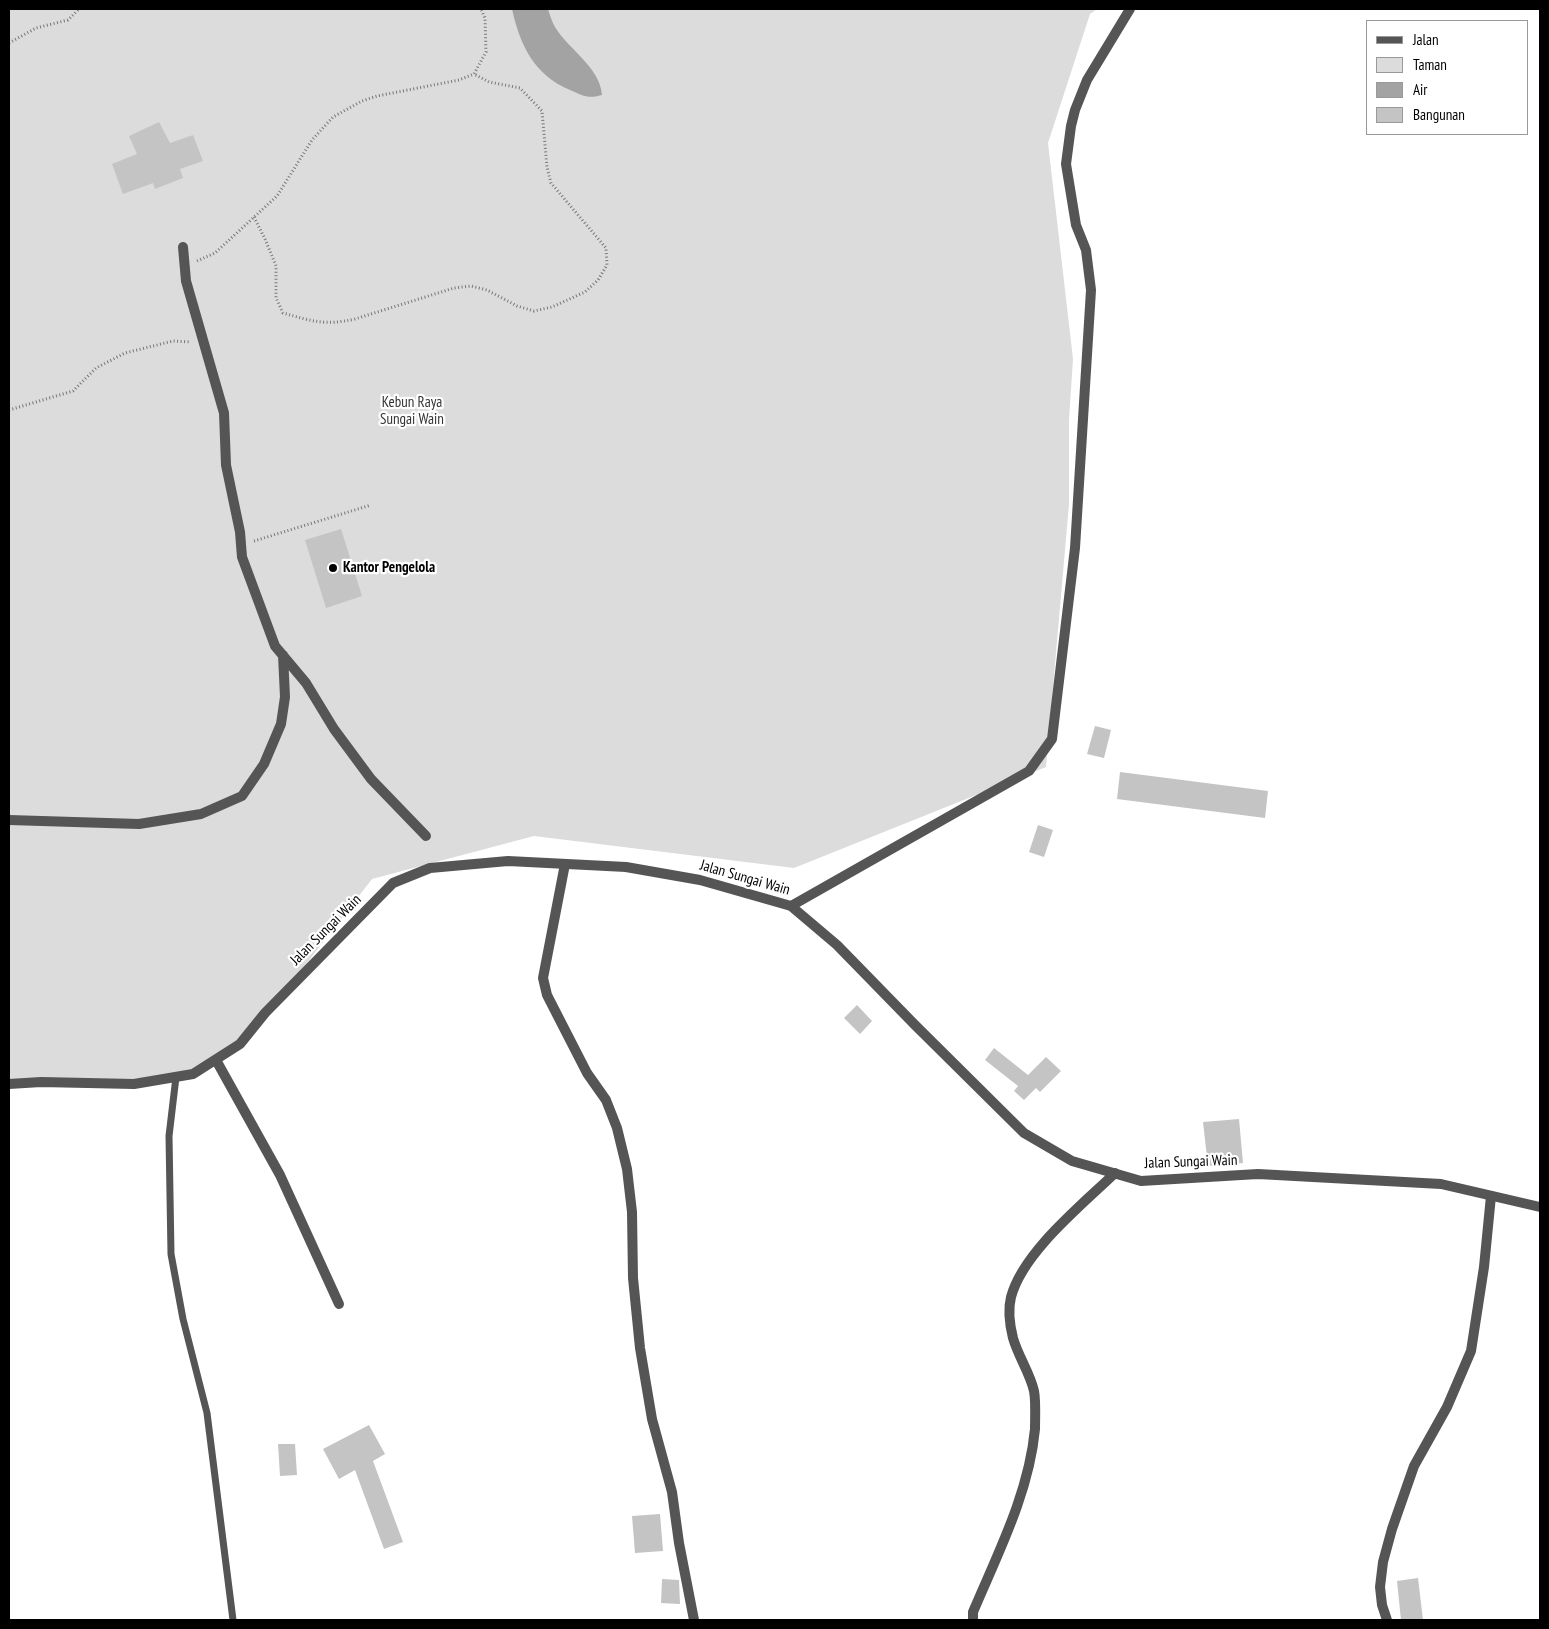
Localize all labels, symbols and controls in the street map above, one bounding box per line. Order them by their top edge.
legend [1366,20,1529,135]
text: Jalan [1413,30,1439,49]
text: Taman [1413,55,1447,74]
text: Air [1413,80,1427,99]
text: Bangunan [1413,105,1465,124]
park label: Kebun Raya Sungai Wain [380,394,444,429]
place label: Kantor Pengelola [343,559,435,577]
marker: Kantor Pengelola [327,562,339,574]
street label: Jalan Sungai Wain [698,857,792,899]
street label: Jalan Sungai Wain [287,891,365,969]
street label: Jalan Sungai Wain [1144,1151,1238,1173]

